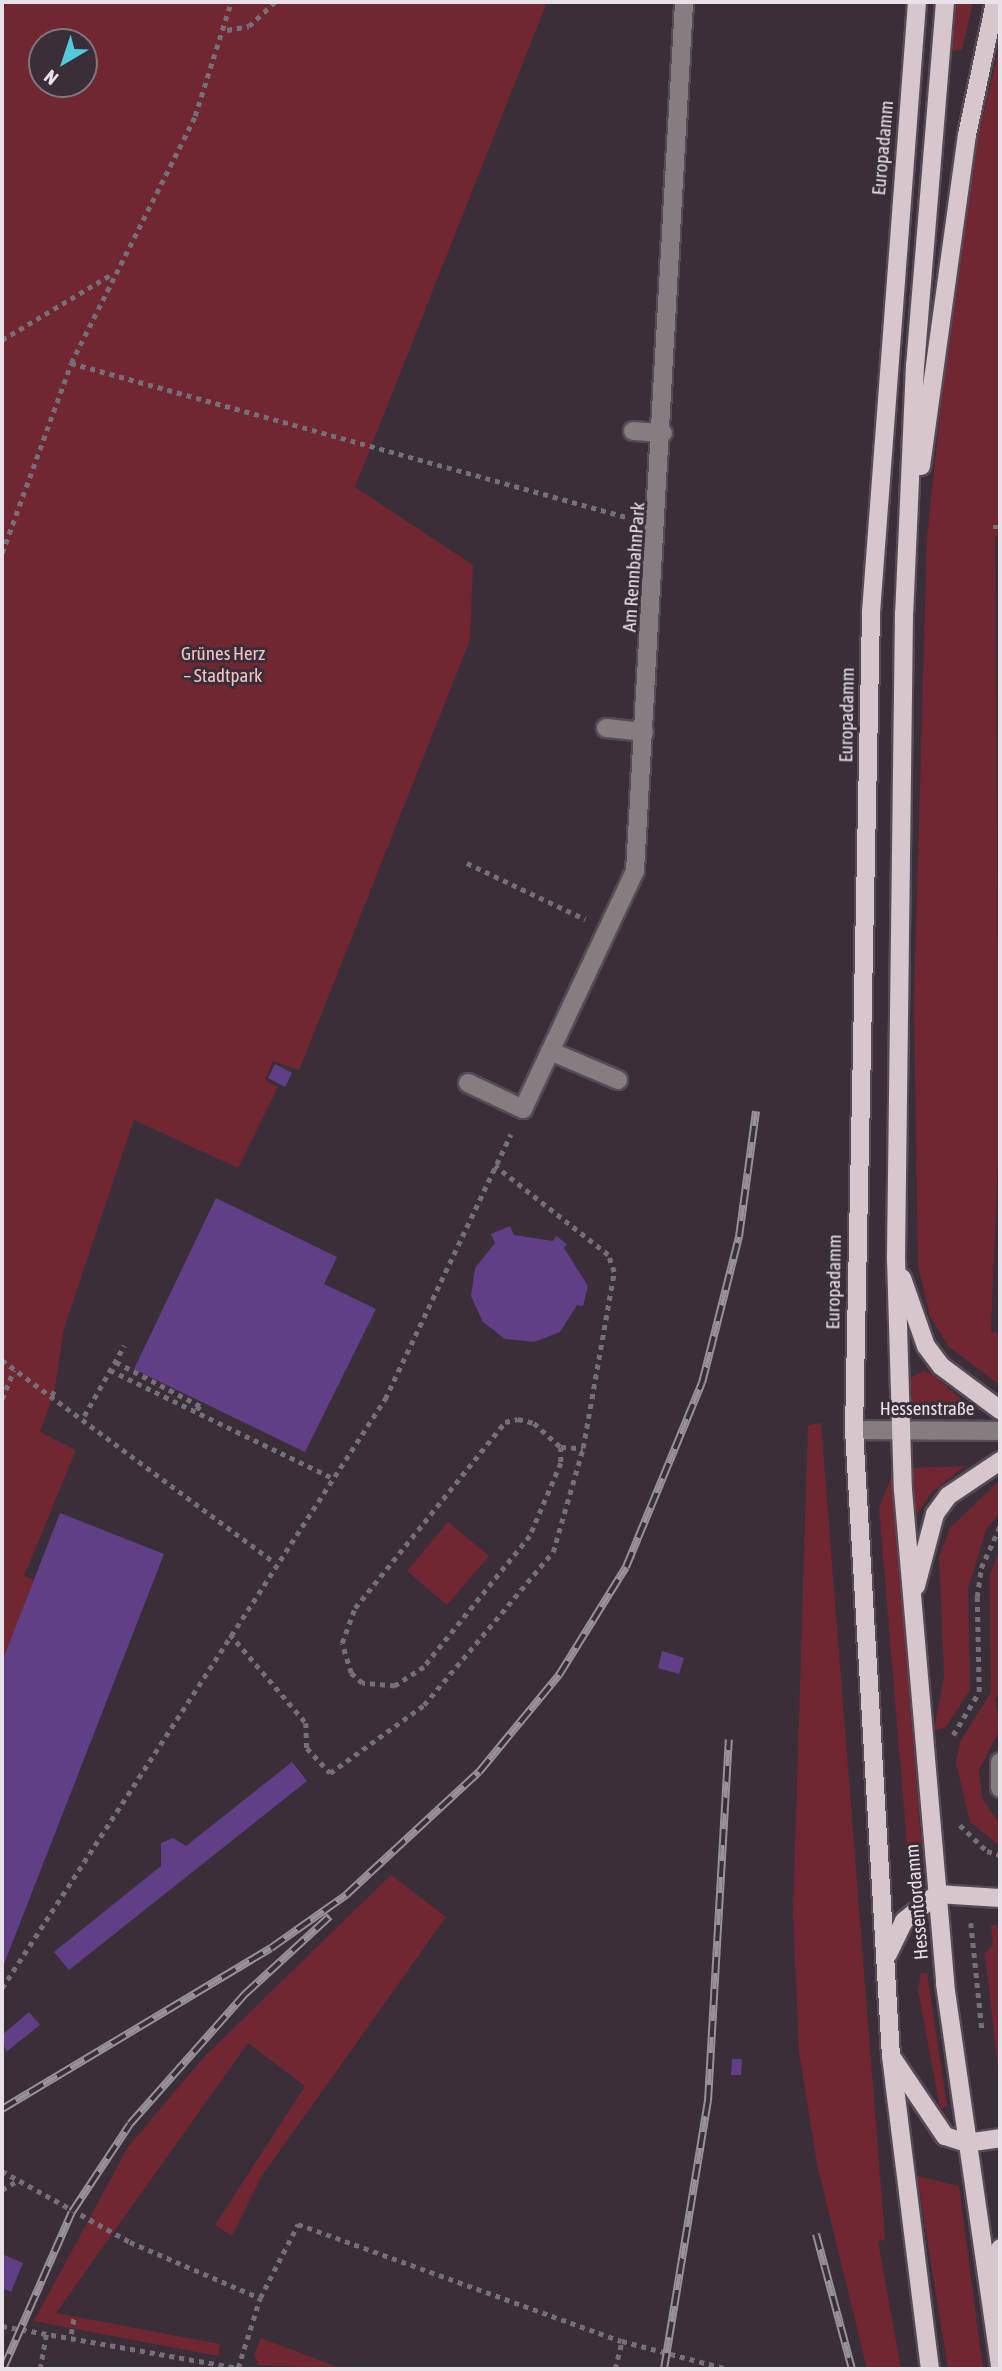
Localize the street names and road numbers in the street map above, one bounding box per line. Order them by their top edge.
street label: Europadamm [868,100,898,196]
street label: Am RennbahnPark [618,501,650,633]
street label: Europadamm [835,667,859,763]
street label: Europadamm [822,1234,846,1330]
street label: Hessenstraße [880,1398,974,1420]
street label: Hessentordamm [901,1843,933,1961]

